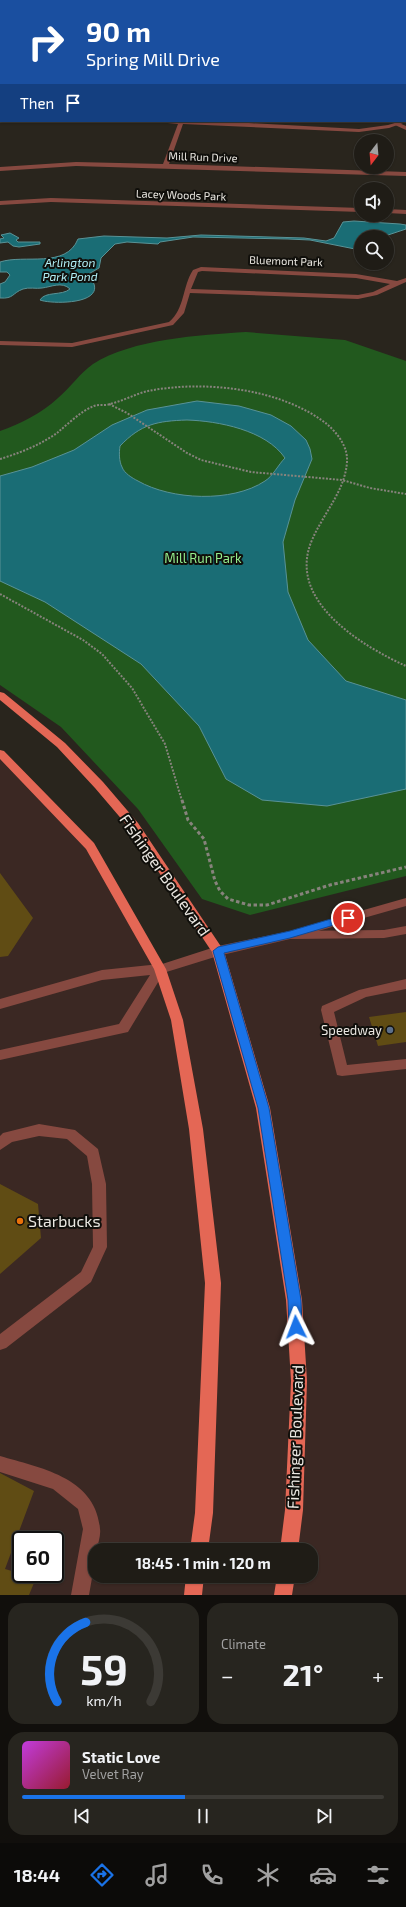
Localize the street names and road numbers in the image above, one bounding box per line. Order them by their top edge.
street label: Mill Run Drive [168,149,238,164]
street label: Lacey Woods Park [136,186,227,203]
street label: Bluemont Park [249,253,323,268]
street label: Fishinger Boulevard [116,810,215,939]
street label: Fishinger Boulevard [282,1364,307,1509]

